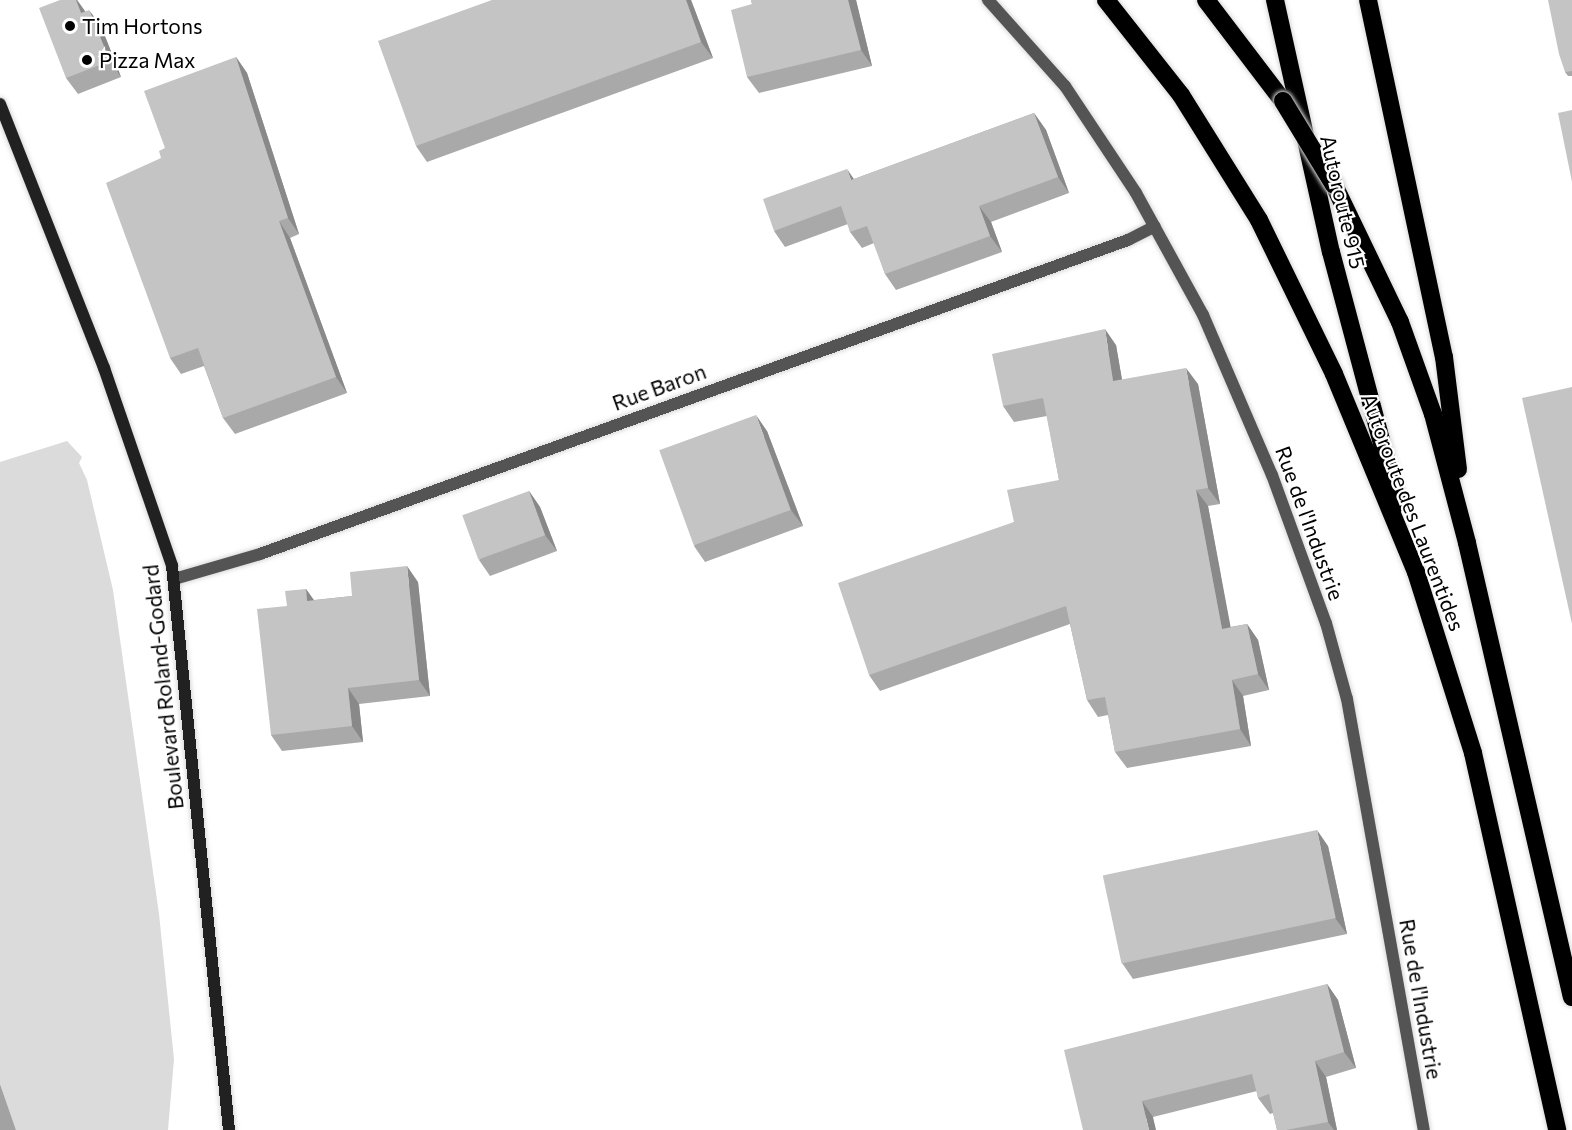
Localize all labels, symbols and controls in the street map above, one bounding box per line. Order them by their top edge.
place label: Tim Hortons [82,13,202,39]
marker: Tim Hortons [63,19,77,33]
place label: Pizza Max [99,47,196,73]
marker: Pizza Max [80,53,94,67]
street label: Autoroute 915 [1315,133,1371,271]
street label: Rue Baron [609,358,709,416]
street label: Autoroute des Laurentides [1356,390,1470,634]
street label: Rue de l'Industrie [1270,442,1350,604]
street label: Boulevard Roland-Godard [138,563,188,811]
street label: Rue de l'Industrie [1394,917,1448,1081]

